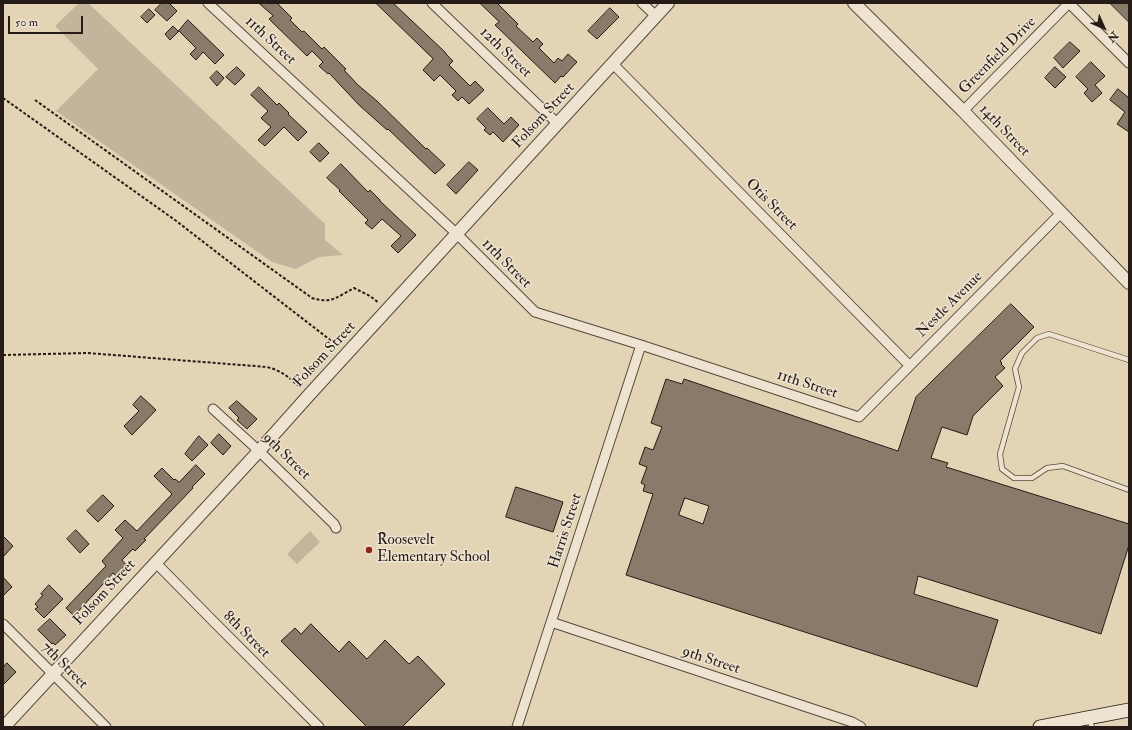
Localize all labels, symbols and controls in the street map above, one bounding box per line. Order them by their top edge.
scale bar [10,8,85,34]
north arrow [1084,8,1124,48]
street label: 11th Street [241,13,299,69]
street label: Greenfield Drive [956,14,1040,98]
text: 50 m [15,15,38,30]
street label: 12th Street [475,24,535,82]
text: N [1105,29,1121,45]
street label: Folsom Street [509,79,579,153]
street label: 14th Street [975,101,1033,161]
street label: Otis Street [741,175,801,235]
street label: 11th Street [477,235,535,293]
street label: Nestle Avenue [913,268,987,342]
street label: Folsom Street [290,318,360,392]
street label: 11th Street [774,367,840,403]
street label: 9th Street [258,430,314,484]
street label: Harris Street [545,491,587,571]
place label: Roosevelt Elementary School [377,532,490,567]
marker: Roosevelt Elementary School [364,545,374,555]
street label: Folsom Street [70,556,140,630]
street label: 8th Street [219,608,273,662]
street label: 7th Street [37,639,91,693]
street label: 9th Street [680,643,742,679]

